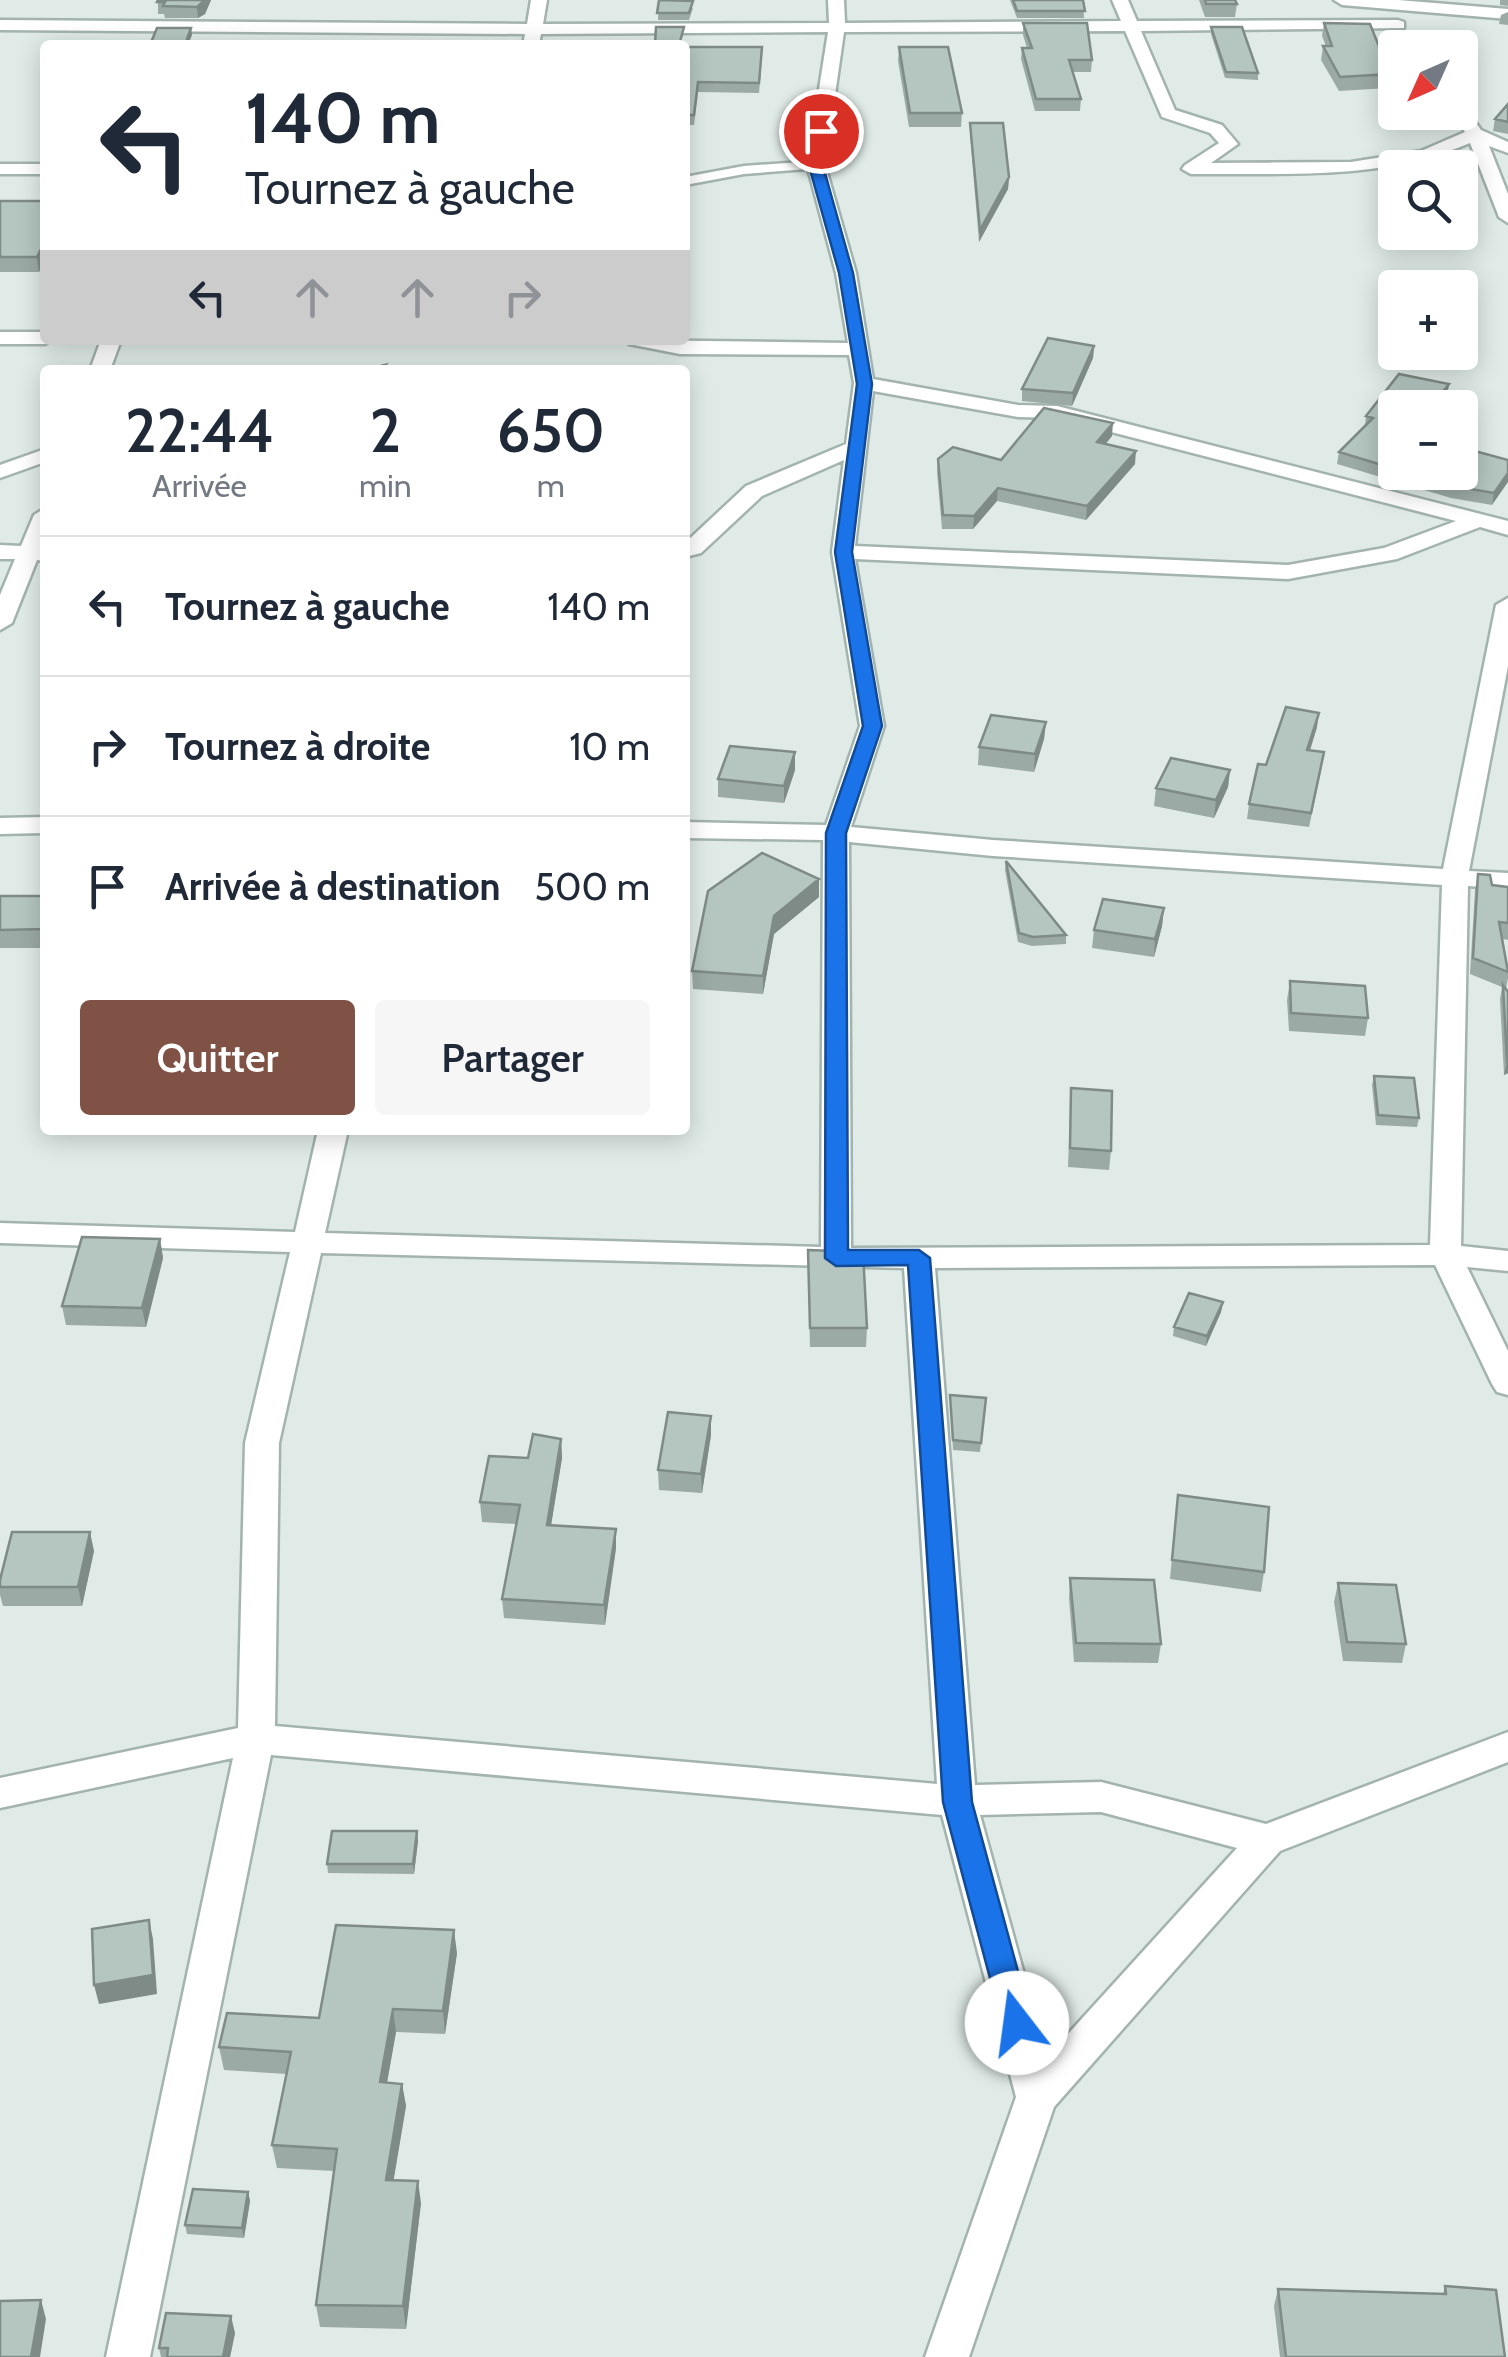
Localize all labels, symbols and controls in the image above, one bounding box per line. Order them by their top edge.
north arrow [1378,30,1478,130]
map controls [1378,30,1478,490]
text: 140 m [245,75,440,161]
icon: left [80,80,210,210]
pin [779,89,864,174]
icon: arrive [794,104,849,159]
button: search [1378,150,1478,250]
text: Tournez à gauche [245,161,575,215]
icon: left [180,270,235,325]
icon: ahead [285,270,340,325]
icon: ahead [390,270,445,325]
icon: right [495,270,550,325]
button: + [1378,270,1478,370]
button: − [1378,390,1478,490]
text: 22:44 [125,394,274,467]
text: 2 [369,394,401,467]
text: 650 [497,394,605,467]
text: Arrivée [152,466,247,505]
text: min [359,466,412,505]
text: m [537,466,565,505]
icon: left [80,579,135,634]
text: Tournez à gauche [165,583,450,630]
text: 140 m [547,583,650,630]
icon: right [80,719,135,774]
text: Tournez à droite [165,723,430,770]
text: 10 m [569,723,650,770]
icon: arrive [80,859,135,914]
text: Arrivée à destination [165,863,501,910]
text: 500 m [535,863,650,910]
button: Quitter [80,1000,355,1115]
button: Partager [375,1000,650,1115]
position arrow [965,1971,1069,2075]

